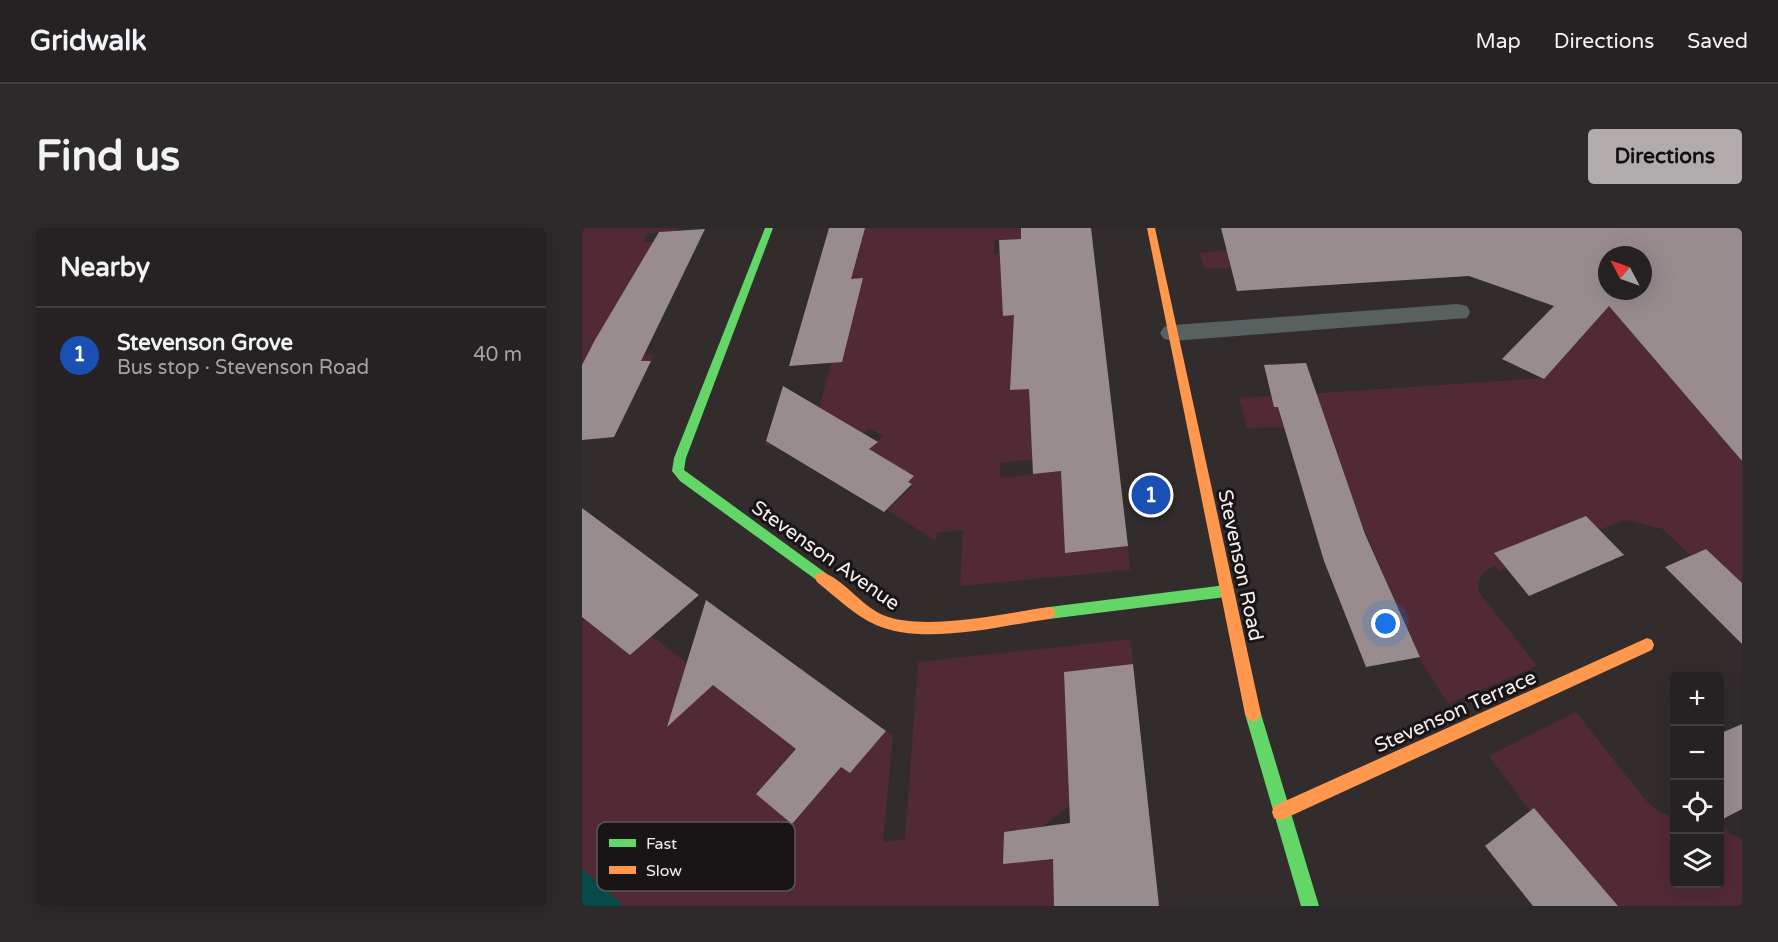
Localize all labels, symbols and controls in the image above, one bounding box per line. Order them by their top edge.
text: Gridwalk [30,24,147,58]
text: Map [1475,29,1521,54]
text: Directions [1554,29,1654,54]
text: Saved [1687,29,1748,54]
button: Directions [1588,129,1742,184]
text: Find us [36,131,180,182]
north arrow [1598,246,1652,300]
text: Nearby [60,252,150,283]
text: Stevenson Grove [117,330,293,356]
text: 1 [73,343,86,367]
text: 40 m [473,343,522,367]
text: Bus stop · Stevenson Road [117,356,369,380]
pin: 1 [1132,472,1170,518]
street label: Stevenson Road [1212,487,1268,643]
street label: Stevenson Avenue [747,496,904,616]
your location [1371,609,1400,638]
street label: Stevenson Terrace [1371,665,1540,758]
map controls [1670,672,1724,888]
button: + [1670,672,1724,726]
button: − [1670,726,1724,780]
button: locate [1670,780,1724,834]
legend [597,822,795,891]
text: Fast [646,834,677,854]
button: layers [1670,834,1724,888]
text: Slow [646,861,682,881]

